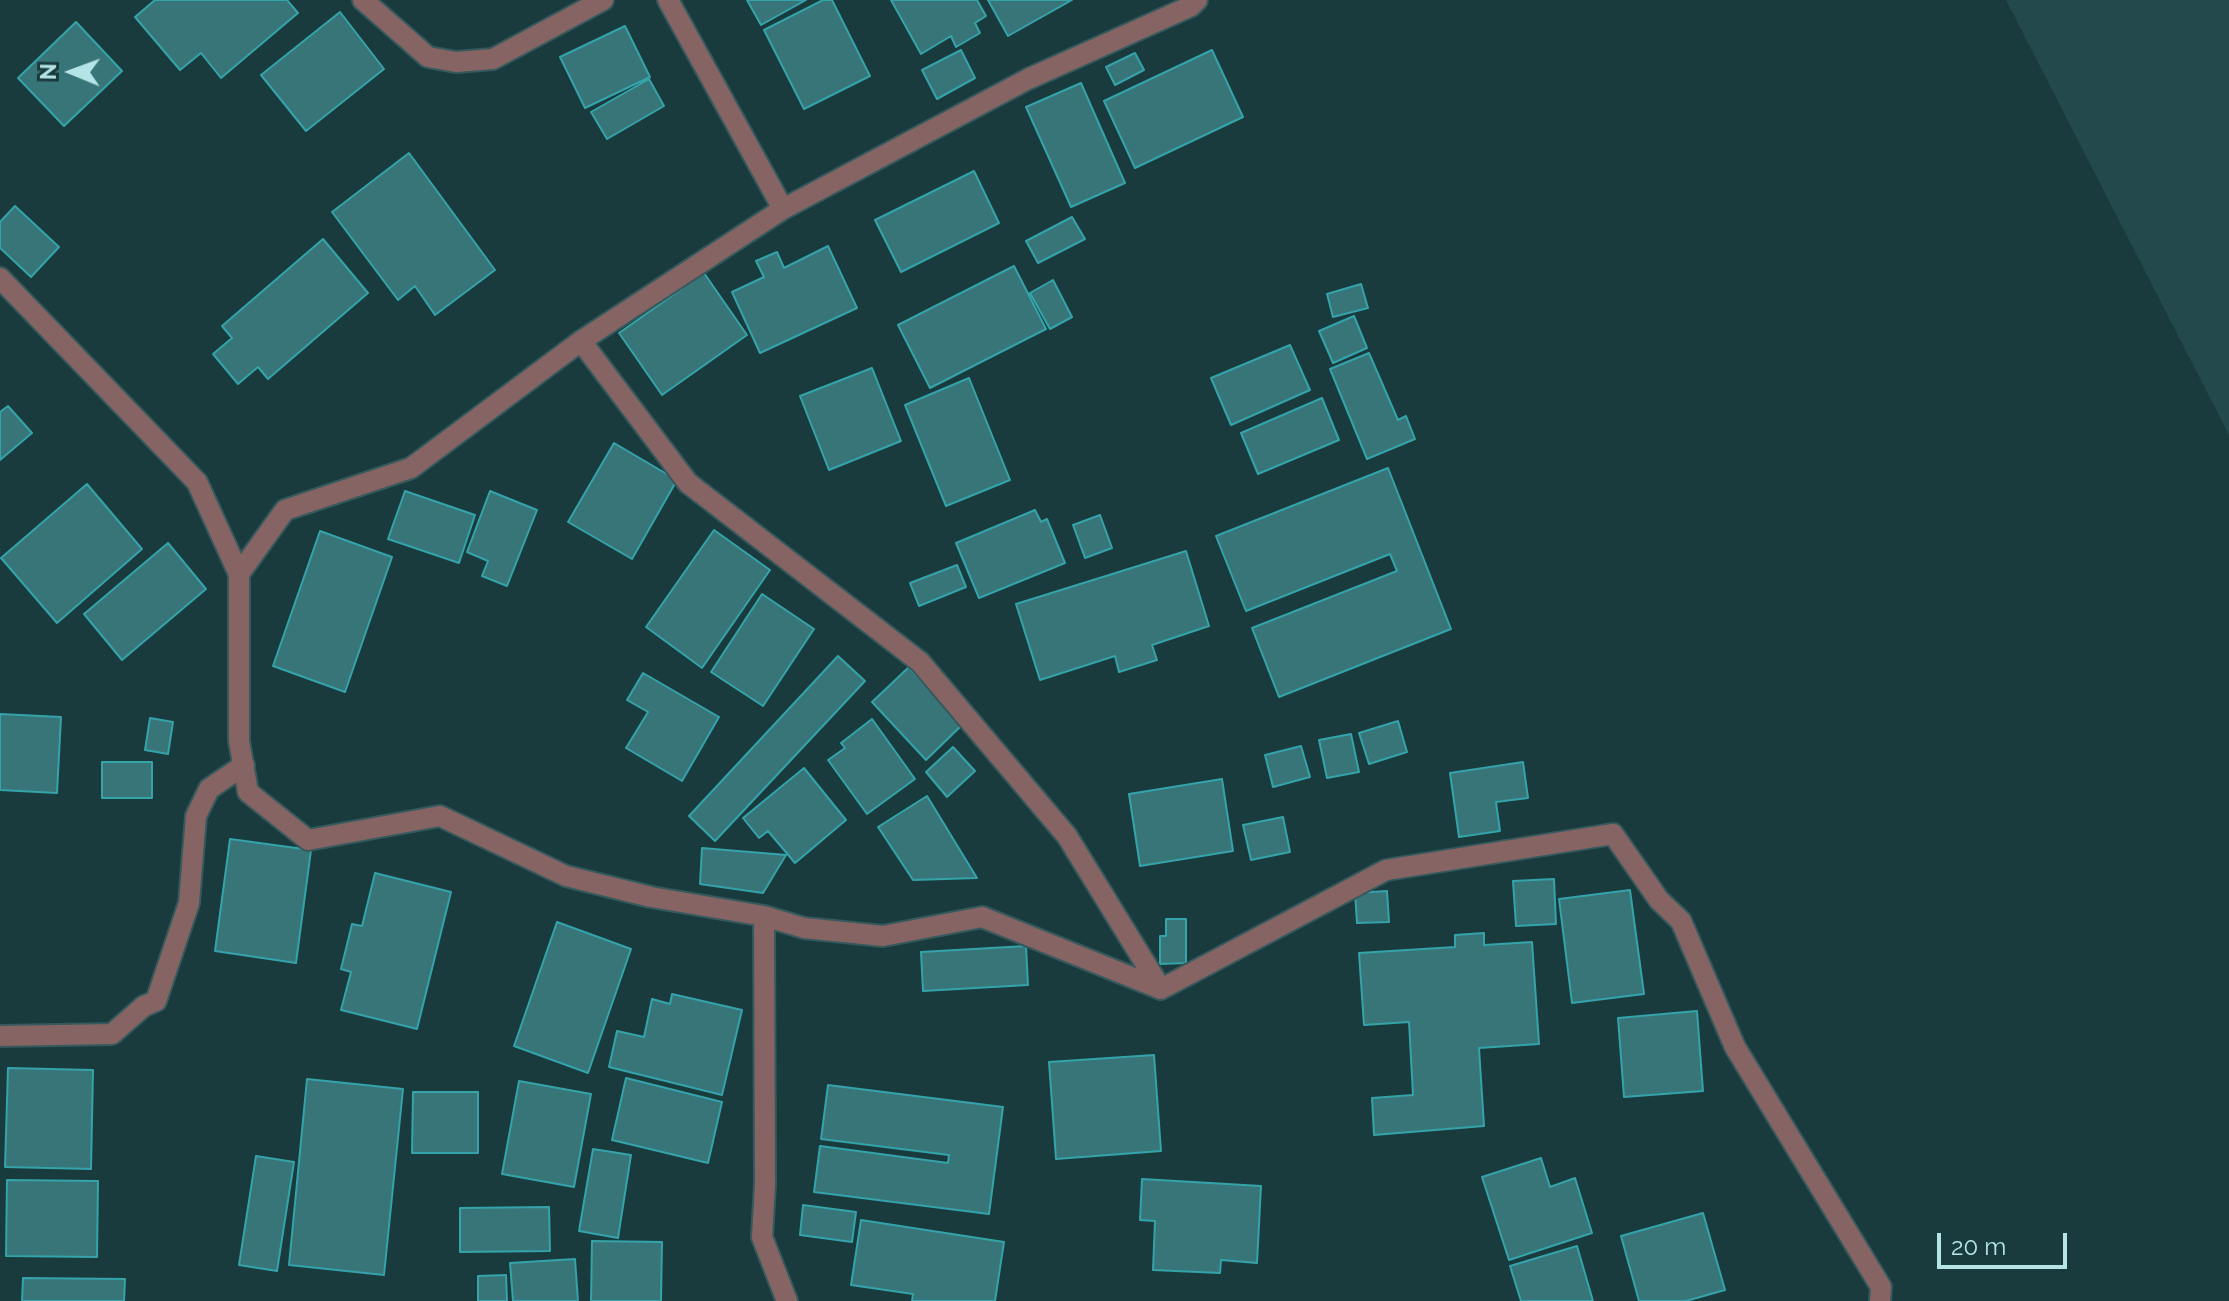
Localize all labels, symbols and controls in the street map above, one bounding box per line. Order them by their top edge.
north arrow [32,32,112,112]
text: N [35,63,61,80]
scale bar [1941,1217,2071,1267]
text: 20 m [1951,1232,2006,1261]

